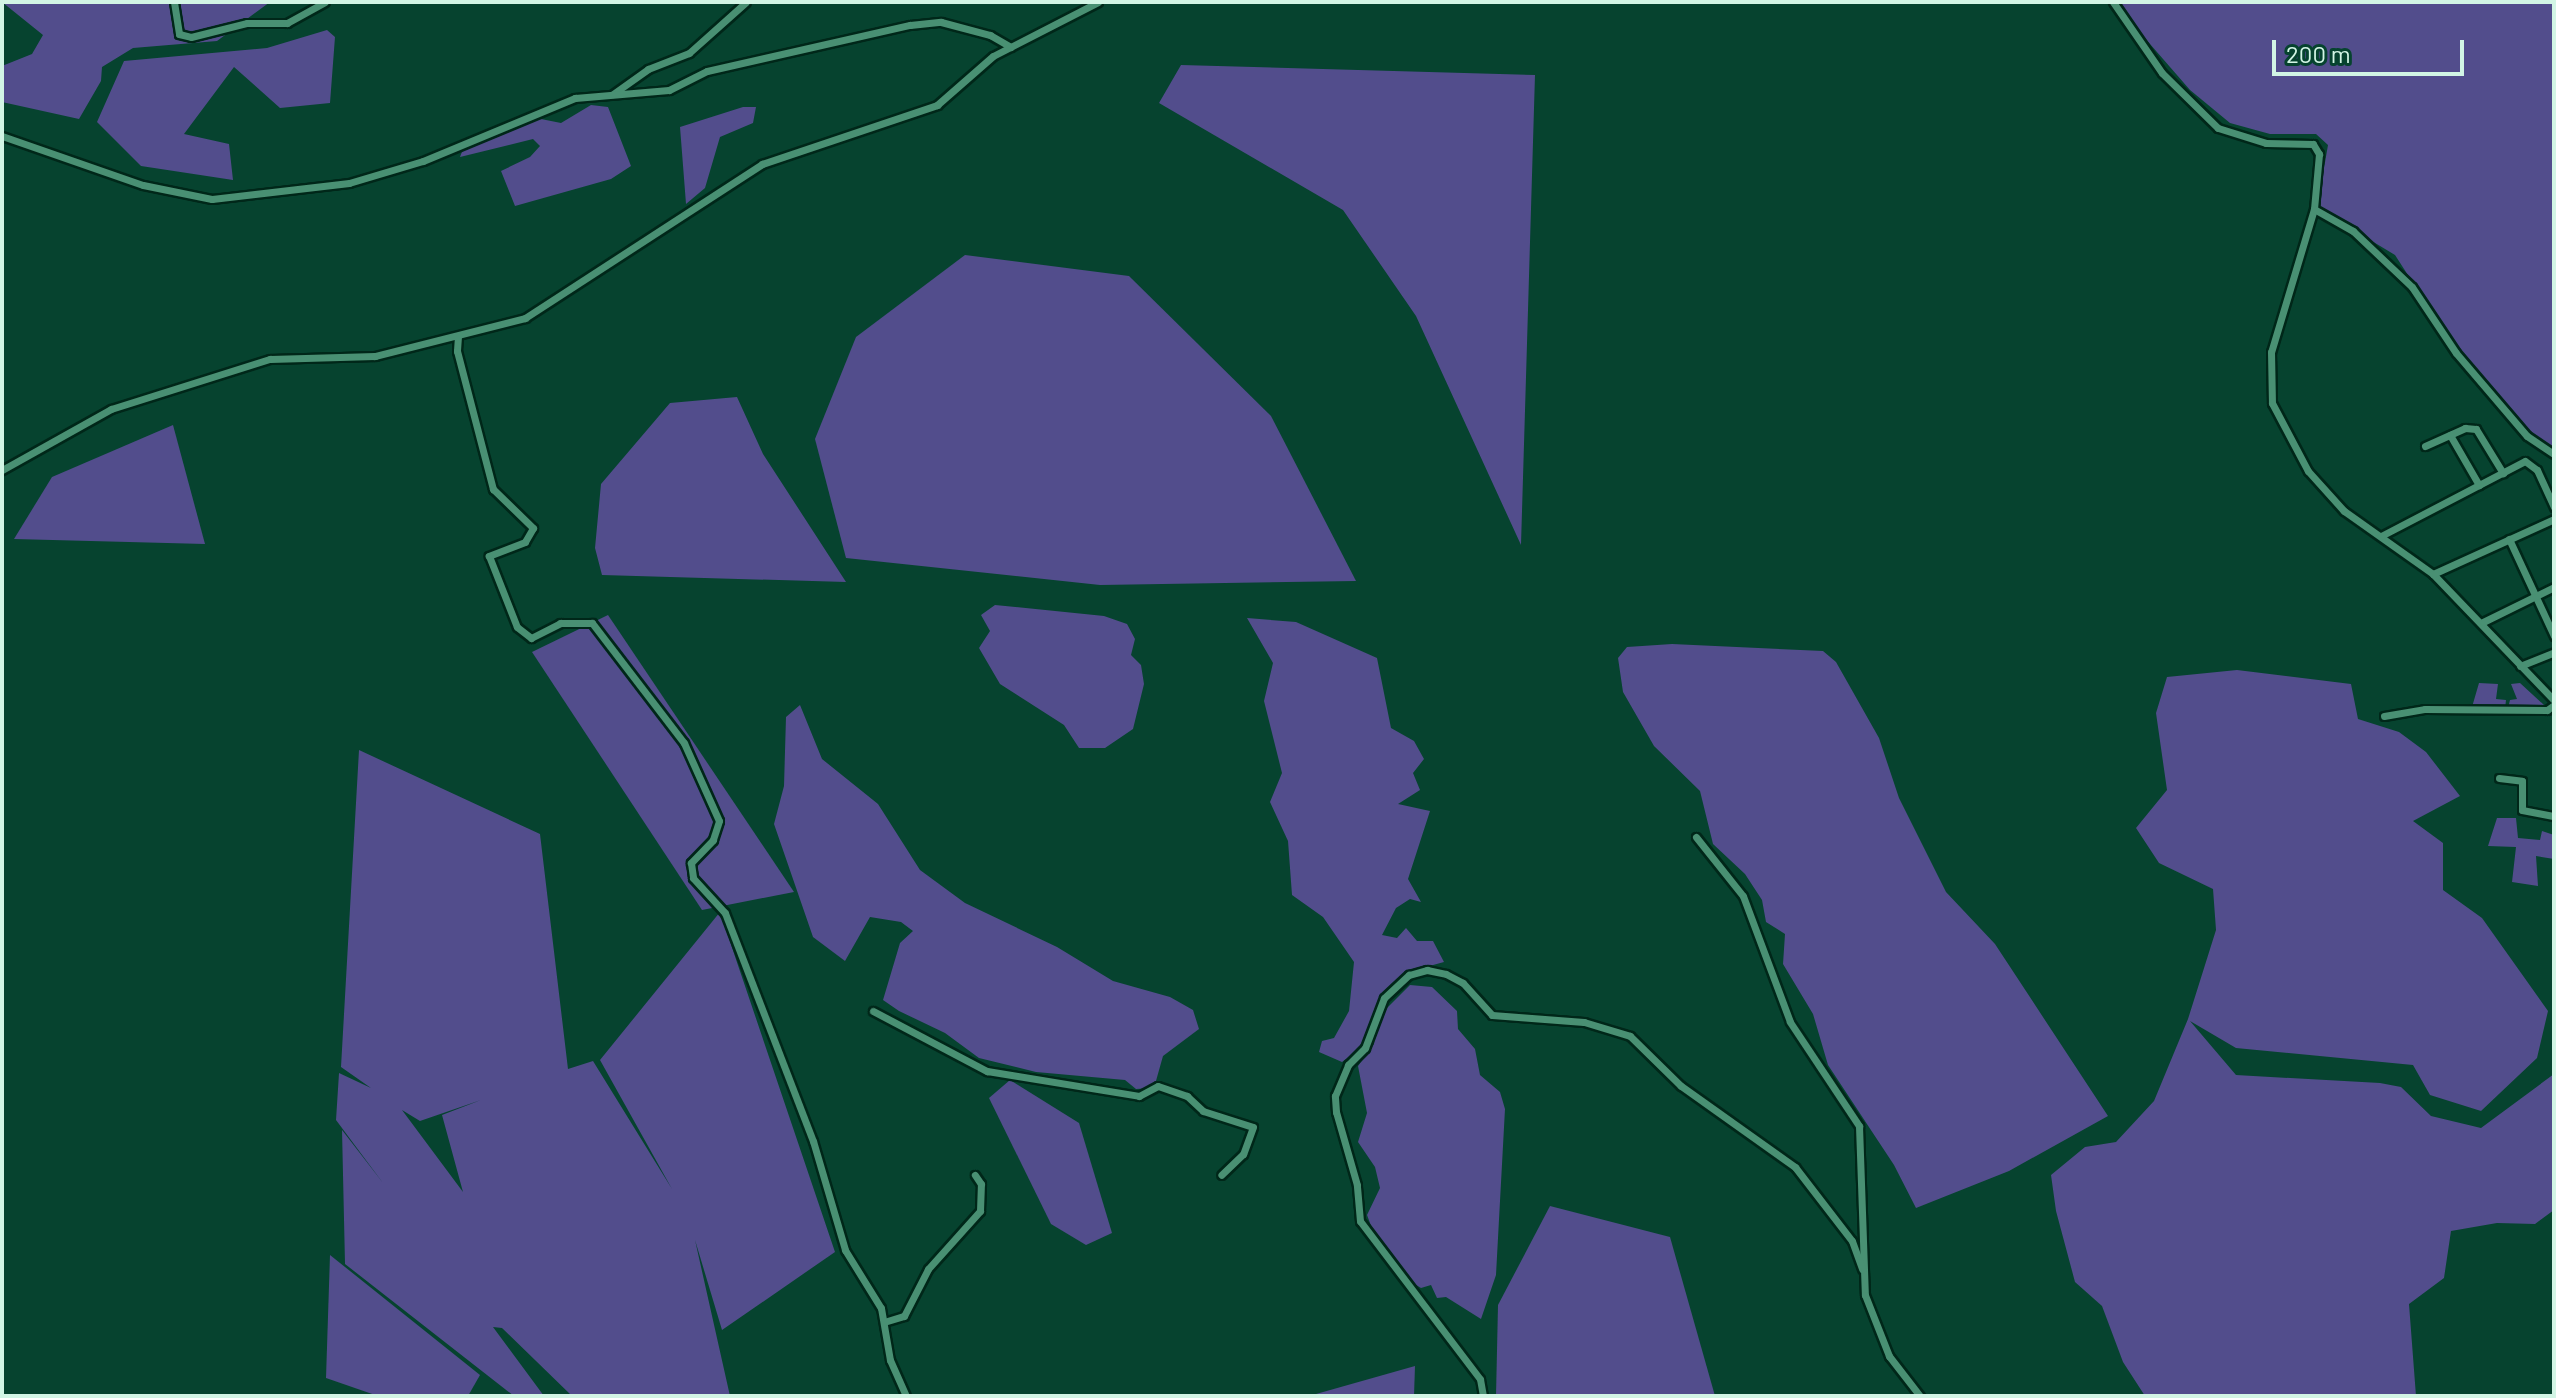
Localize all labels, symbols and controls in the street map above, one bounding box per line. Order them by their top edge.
scale bar [2276,24,2468,74]
text: 200 m [2286,39,2351,68]

